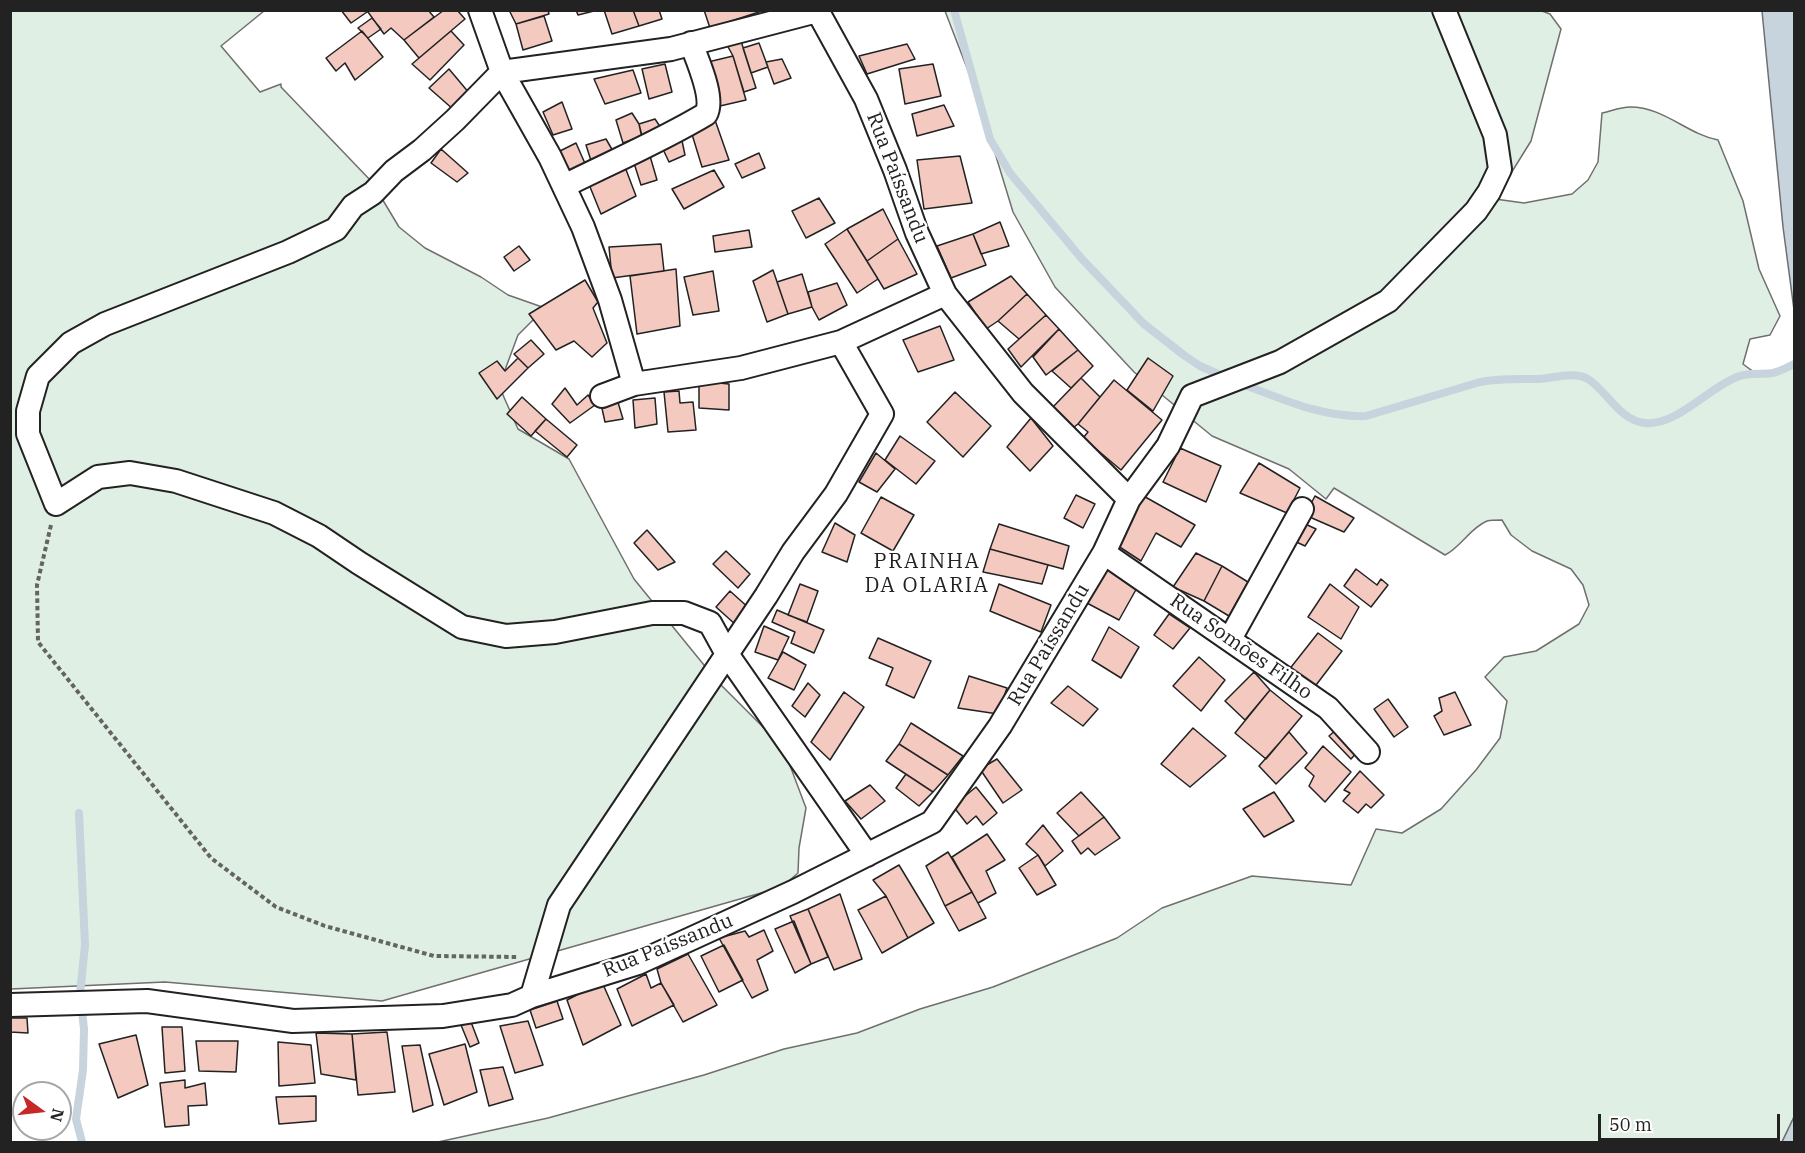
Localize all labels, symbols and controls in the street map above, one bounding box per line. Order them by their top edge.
street label: Rua Paíssandu [861,109,933,247]
district label: PRAINHA DA OLARIA [865,549,989,599]
street label: Rua Paíssandu [1003,580,1095,710]
street label: Rua Somões Filho [1165,589,1317,705]
street label: Rua Paíssandu [599,909,737,983]
north arrow [12,1081,72,1141]
scale bar [1601,1102,1782,1140]
text: N [46,1106,69,1124]
text: 50 m [1609,1113,1652,1136]

